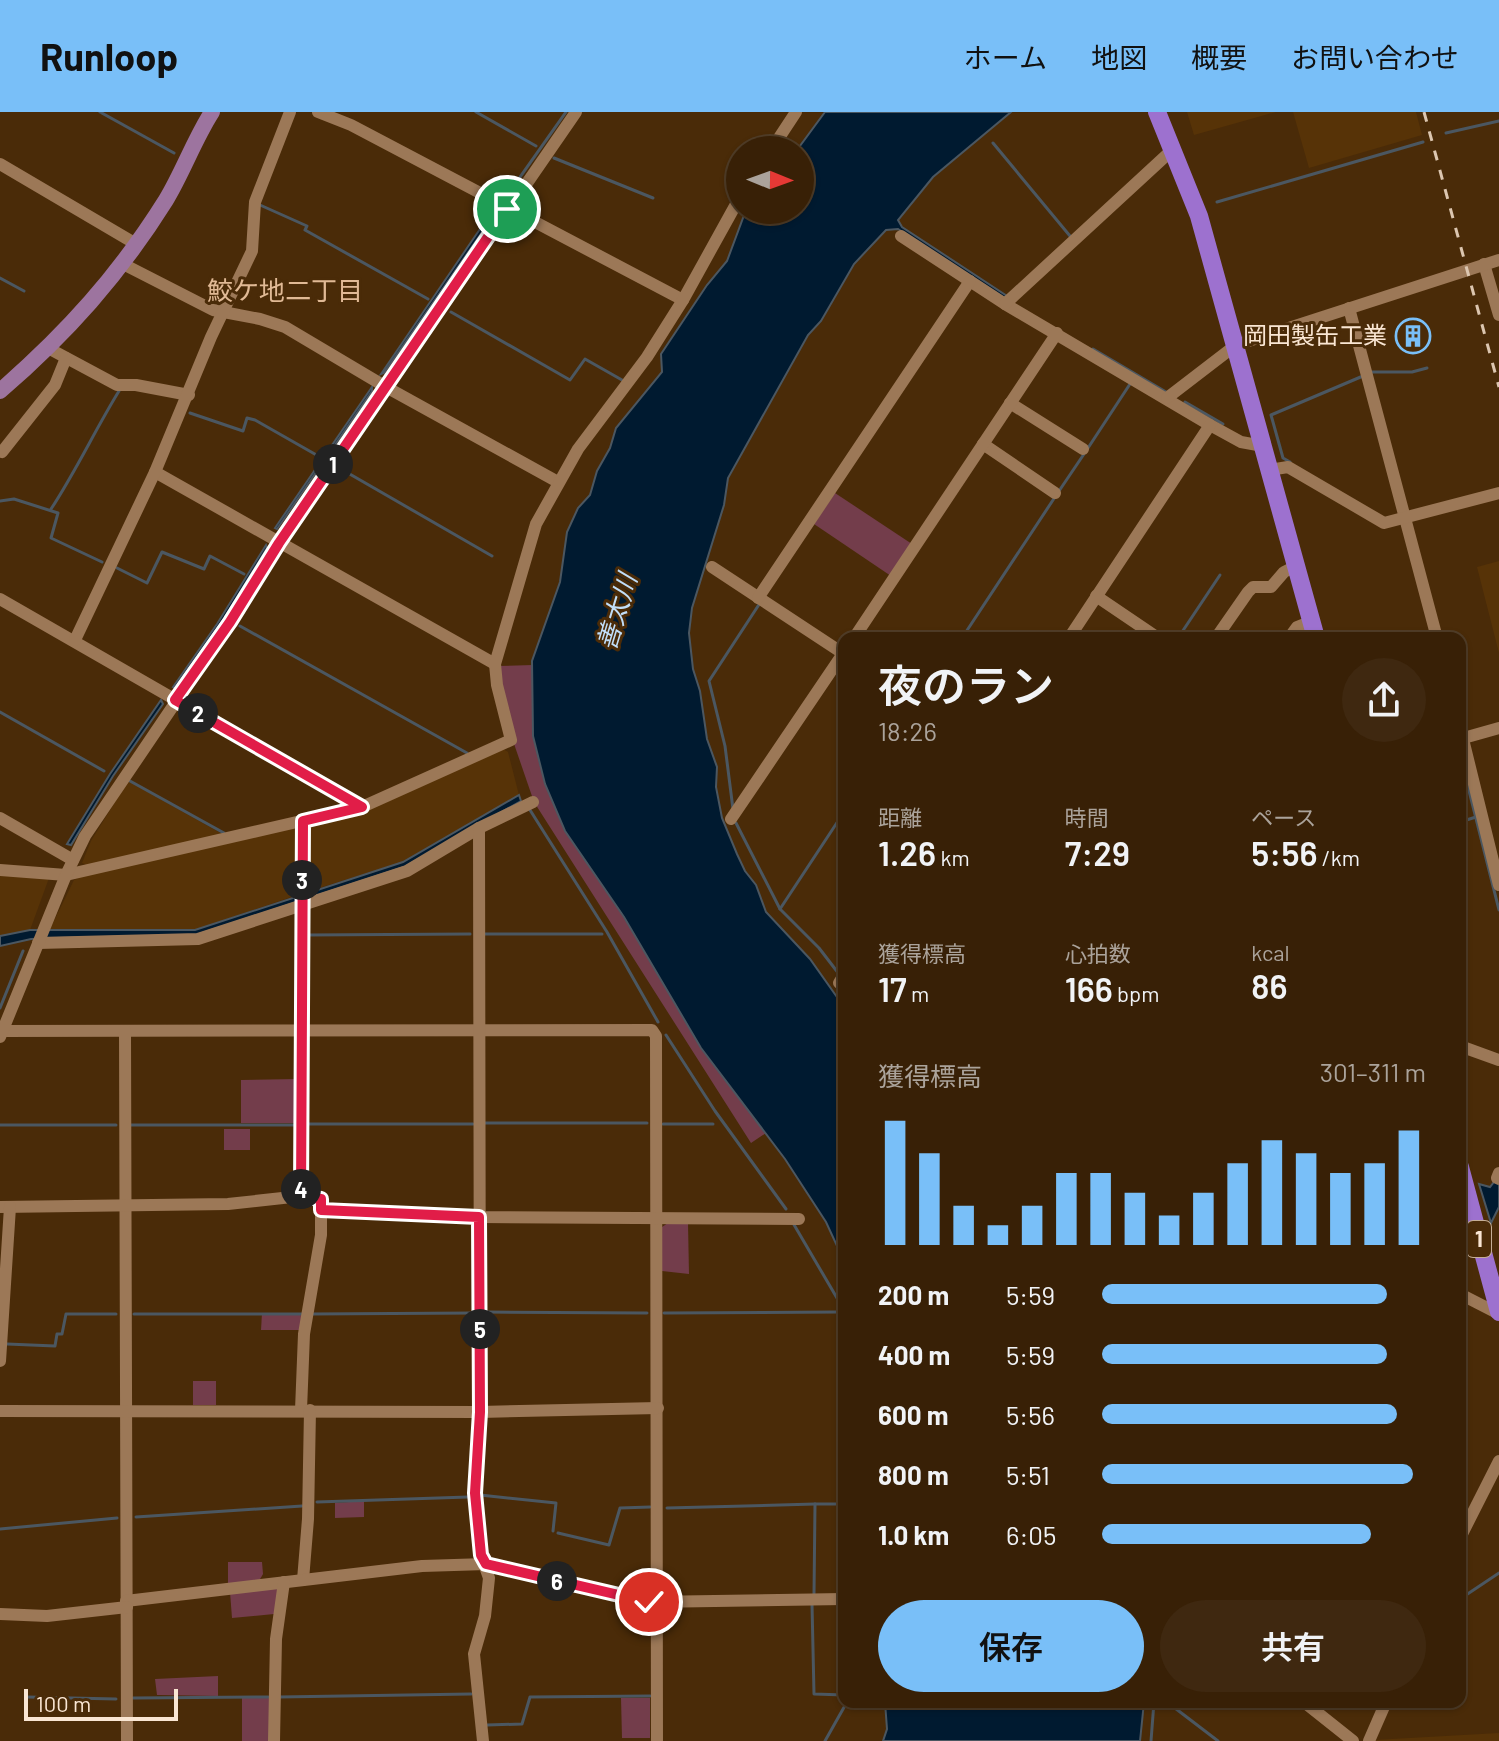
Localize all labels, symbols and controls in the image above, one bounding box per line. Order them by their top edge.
text: Runloop [40,33,178,79]
text: ホーム [964,40,1047,74]
text: 地図 [1091,40,1147,74]
text: 概要 [1191,40,1247,74]
text: お問い合わせ [1291,40,1459,74]
north arrow [726,136,814,224]
map controls [726,136,814,224]
pin [473,175,541,243]
icon: arrive [485,187,529,231]
district label: 鮫ケ地二丁目 [207,274,363,305]
building icon: 岡田製缶工業 [1394,317,1432,355]
place label: 岡田製缶工業 [1243,320,1387,349]
pin: 1 [313,444,353,484]
text: 1 [329,451,337,477]
water label: 善太川 [589,567,643,653]
text: 夜のラン [878,658,1054,711]
button: share [1342,658,1426,742]
pin: 2 [178,693,218,733]
text: 2 [192,700,204,726]
text: 18:26 [878,715,937,746]
text: 距離 [878,804,922,830]
text: 時間 [1065,804,1109,830]
text: ペース [1251,804,1316,830]
text: 1.26 [878,832,936,873]
text: 7:29 [1065,832,1130,873]
text: 5:56 [1251,832,1317,873]
text: km [936,844,970,870]
text: /km [1317,844,1360,870]
pin: 3 [282,860,322,900]
text: 3 [296,867,308,893]
text: kcal [1251,939,1290,965]
text: 獲得標高 [878,940,966,966]
text: 心拍数 [1065,940,1131,966]
text: 86 [1251,965,1287,1006]
text: 17 [878,968,907,1009]
text: 166 [1065,968,1113,1009]
text: m [907,980,929,1006]
text: bpm [1113,980,1159,1006]
text: 301–311 m [1320,1056,1426,1087]
text: 獲得標高 [878,1060,982,1091]
pin: 4 [281,1169,321,1209]
text: 4 [294,1176,308,1202]
road number: 1 [1467,1221,1491,1257]
text: 200 m [878,1279,949,1310]
text: 5:59 [1006,1279,1055,1310]
pin: 5 [460,1309,500,1349]
text: 5 [474,1316,486,1342]
text: 400 m [878,1339,950,1370]
text: 5:59 [1006,1339,1055,1370]
text: 600 m [878,1399,949,1430]
text: 5:56 [1006,1399,1055,1430]
text: 800 m [878,1459,949,1490]
text: 5:51 [1006,1459,1050,1490]
text: 1.0 km [878,1519,949,1550]
text: 6:05 [1006,1519,1056,1550]
pin: 6 [537,1561,577,1601]
text: 6 [551,1568,563,1594]
pin [615,1568,683,1636]
icon: check [627,1580,671,1624]
button: 保存 [878,1600,1144,1692]
button: 共有 [1160,1600,1426,1692]
scale bar [24,1685,178,1721]
text: 100 m [36,1690,91,1716]

